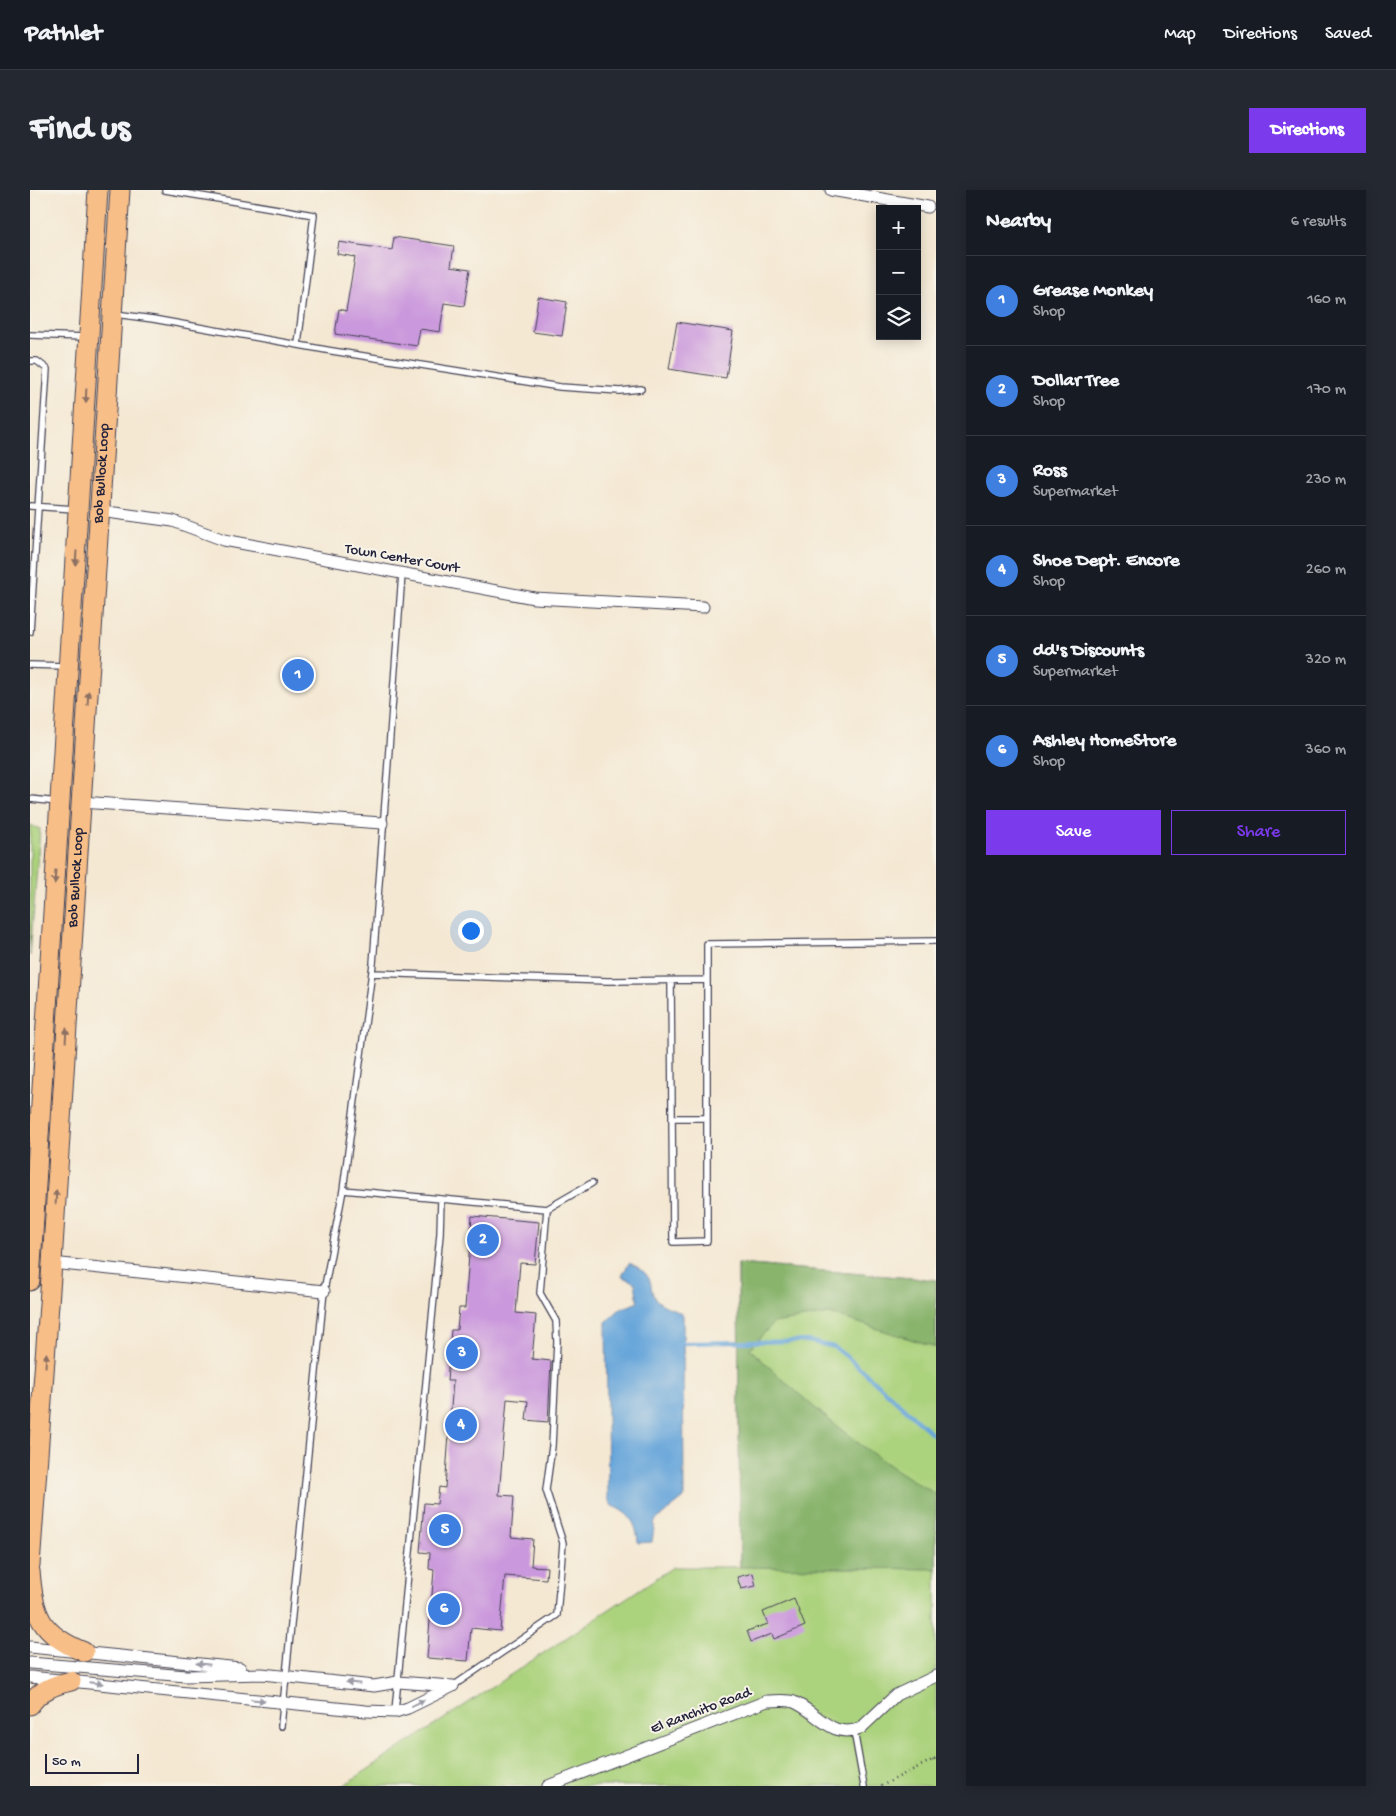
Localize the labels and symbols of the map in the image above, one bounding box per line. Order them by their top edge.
one-way arrow [82,388,90,404]
street label: Bob Bullock Loop [90,422,114,525]
street label: Town Center Court [342,540,463,578]
one-way arrow [72,550,80,566]
pin: 1 [282,656,314,694]
one-way arrow [84,690,92,706]
street label: Bob Bullock Loop [64,827,89,929]
one-way arrow [50,870,58,886]
your location [458,918,484,944]
one-way arrow [63,1027,71,1043]
one-way arrow [53,1189,61,1205]
pin: 2 [467,1221,499,1259]
pin: 3 [446,1334,478,1372]
one-way arrow [42,1351,50,1367]
pin: 4 [445,1406,477,1444]
pin: 5 [429,1511,461,1549]
pin: 6 [428,1590,460,1628]
one-way arrow [195,1660,211,1668]
one-way arrow [345,1679,361,1687]
one-way arrow [88,1680,104,1688]
street label: El Ranchito Road [648,1683,755,1738]
one-way arrow [250,1696,266,1704]
one-way arrow [411,1699,425,1707]
scale bar [45,1751,139,1774]

